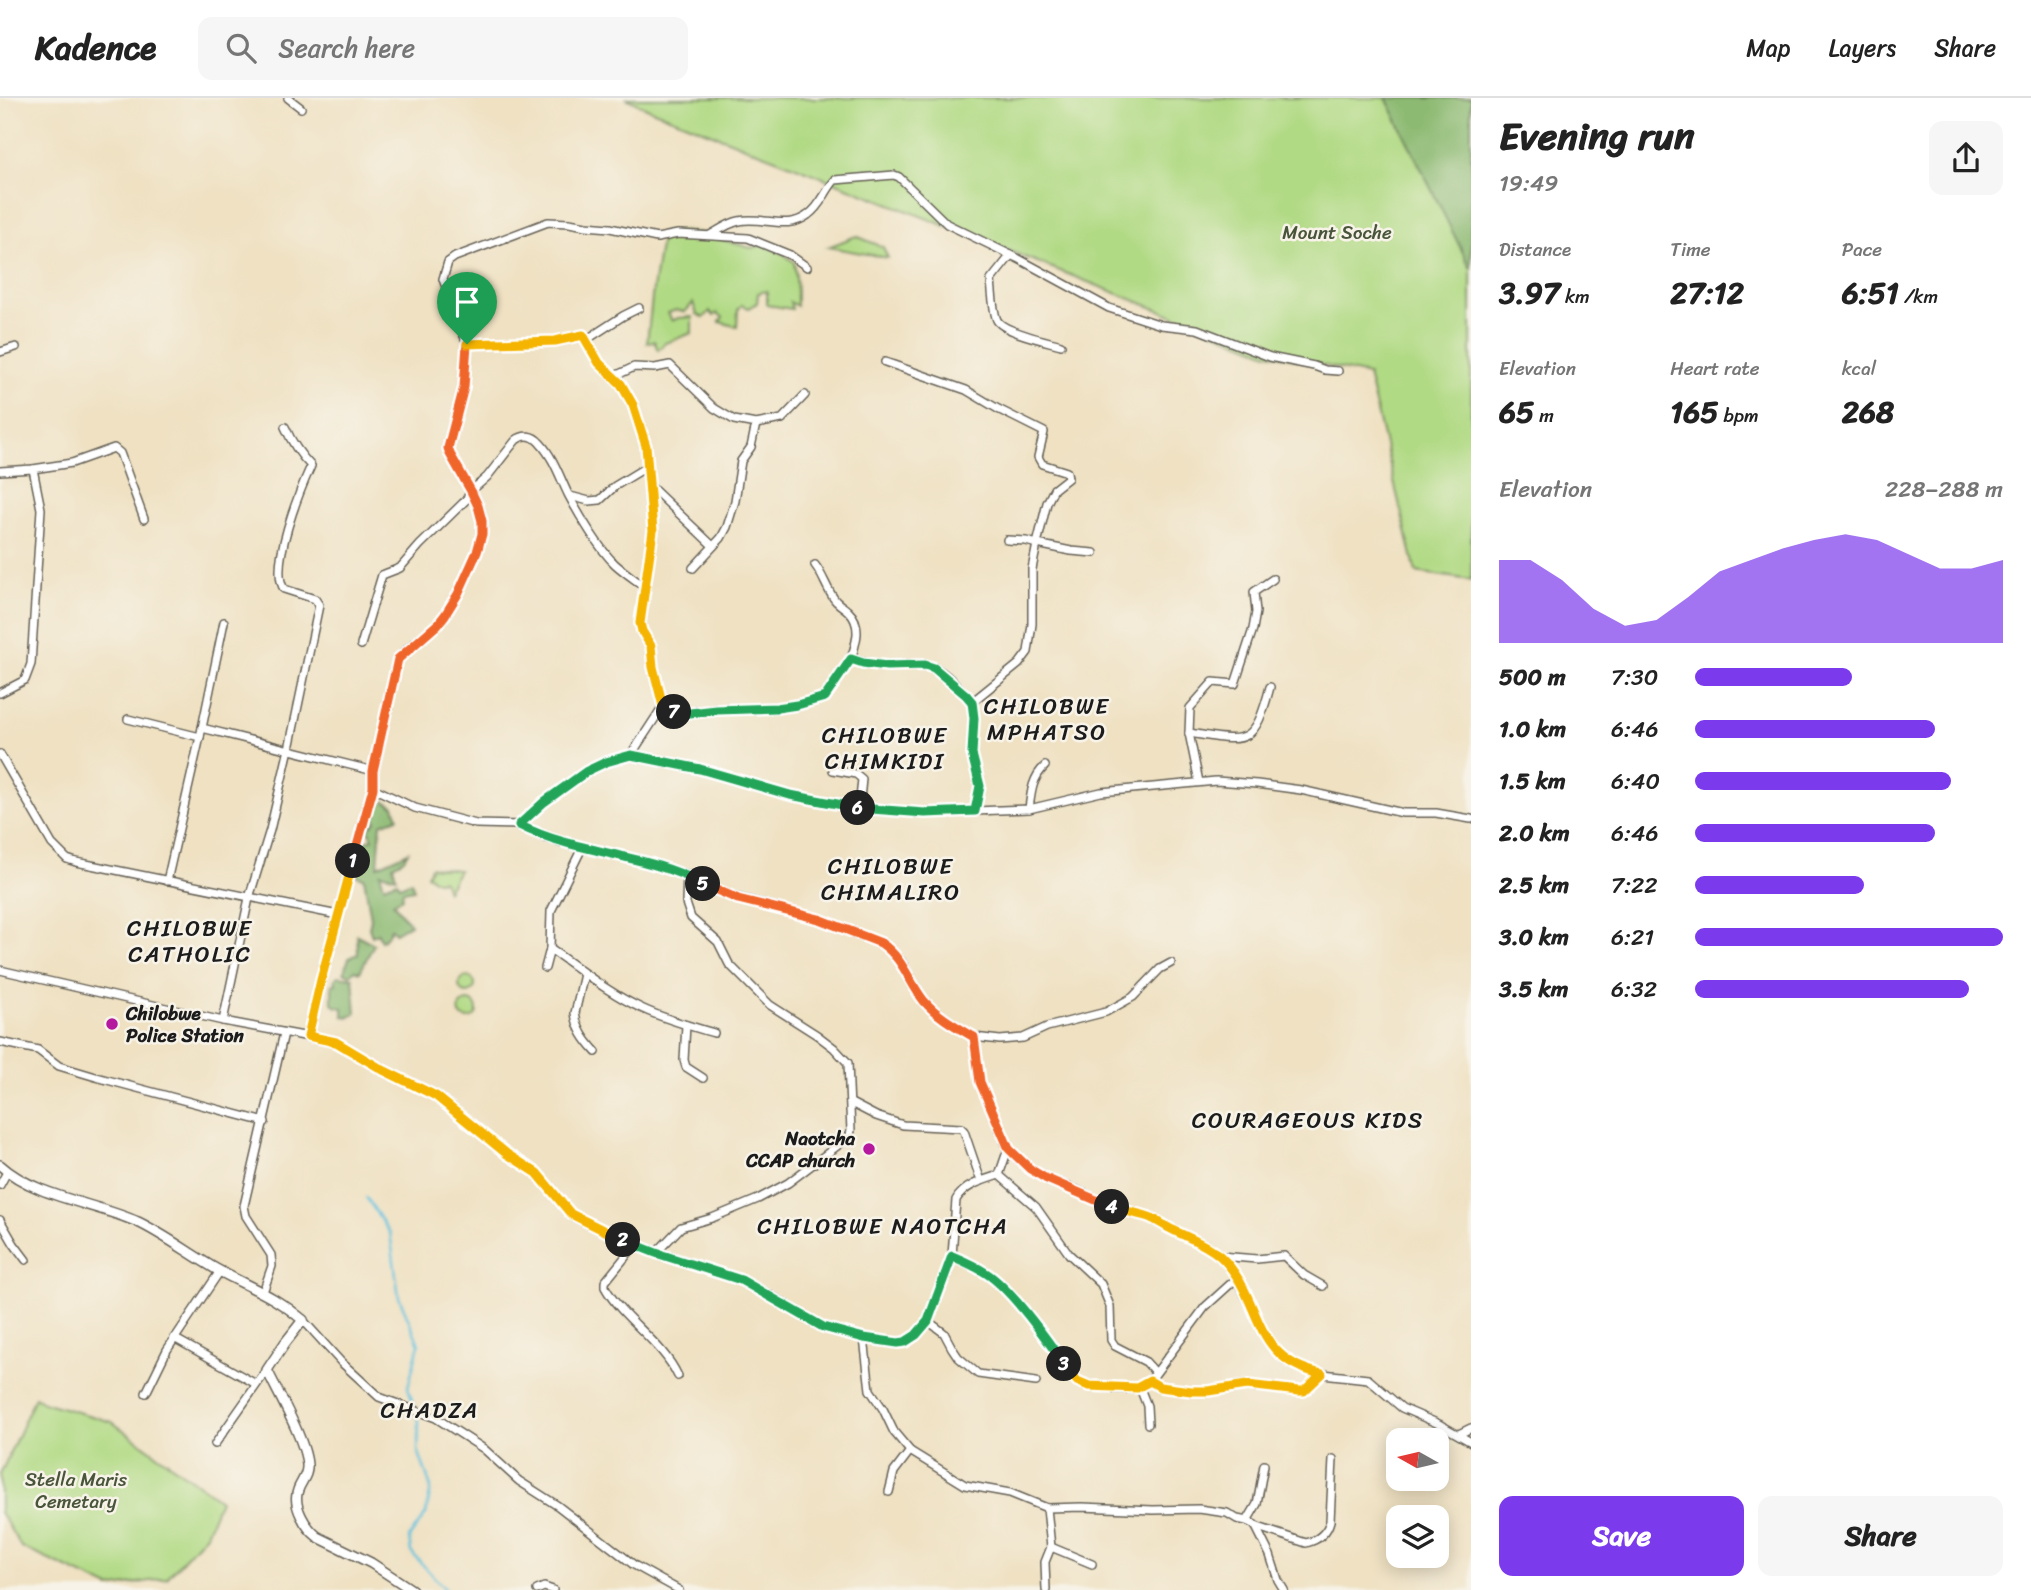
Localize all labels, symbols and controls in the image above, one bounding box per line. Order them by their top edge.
search box [198,17,688,80]
text: Kadence [35,19,156,77]
text: Search here [278,25,415,71]
text: Map [1746,27,1791,69]
text: Layers [1829,27,1896,69]
text: Share [1934,27,1996,69]
icon: search [222,29,260,67]
text: Evening run [1499,103,1695,170]
button: share [1929,121,2003,195]
text: 19:49 [1499,163,1558,204]
park label: Mount Soche [1282,216,1392,249]
text: Distance [1499,233,1571,266]
text: Time [1670,233,1711,266]
text: Pace [1842,233,1882,266]
text: 3.97 [1499,266,1560,320]
text: 27:12 [1670,266,1744,320]
text: 6:51 [1842,266,1899,320]
pin [437,272,497,344]
text: km [1560,280,1590,313]
text: /km [1899,280,1938,313]
icon: arrive [448,283,486,321]
text: Elevation [1499,352,1576,385]
text: Heart rate [1670,352,1760,385]
text: kcal [1842,352,1876,385]
text: 65 [1499,385,1534,439]
text: 165 [1670,385,1719,439]
text: 268 [1842,385,1894,439]
text: m [1534,399,1554,432]
text: bpm [1719,399,1759,432]
text: Elevation [1499,469,1592,510]
text: 228–288 m [1885,469,2003,510]
text: 500 m [1499,657,1566,698]
text: 7:30 [1611,657,1658,698]
district label: CHILOBWE MPHATSO [984,686,1110,753]
pin: 7 [656,694,692,730]
text: 7 [668,695,679,728]
text: 1.0 km [1499,709,1566,750]
text: 6:46 [1611,709,1658,750]
district label: CHILOBWE CHIMKIDI [822,715,948,782]
text: 1.5 km [1499,761,1566,802]
text: 6:40 [1611,761,1660,802]
pin: 6 [840,790,876,826]
text: 6 [852,791,863,824]
text: 2.0 km [1499,813,1570,854]
text: 6:46 [1611,813,1658,854]
pin: 1 [336,844,370,878]
text: 1 [348,844,357,877]
district label: CHILOBWE CHIMALIRO [821,846,961,913]
text: 2.5 km [1499,865,1569,906]
text: 7:22 [1611,865,1658,906]
pin: 5 [686,866,720,902]
text: 5 [697,867,708,900]
district label: CHILOBWE CATHOLIC [127,908,253,975]
text: 3.0 km [1499,917,1569,958]
text: 6:21 [1611,917,1654,958]
text: 3.5 km [1499,969,1568,1010]
text: 6:32 [1611,969,1657,1010]
place label: Chilobwe Police Station [125,997,245,1052]
marker: Chilobwe Police Station [104,1016,120,1032]
district label: COURAGEOUS KIDS [1192,1100,1424,1141]
place label: Naotcha CCAP church [745,1122,855,1177]
marker: Naotcha CCAP church [861,1141,877,1157]
pin: 4 [1094,1190,1130,1224]
text: 4 [1106,1190,1117,1223]
district label: CHILOBWE NAOTCHA [757,1206,1009,1247]
pin: 2 [606,1222,640,1258]
text: 2 [617,1223,628,1256]
pin: 3 [1046,1346,1082,1382]
text: 3 [1058,1347,1069,1380]
district label: CHADZA [381,1390,479,1431]
north arrow [1386,1428,1449,1491]
map controls [1386,1428,1449,1568]
park label: Stella Maris Cemetary [25,1463,127,1518]
button: Save [1499,1496,1744,1576]
button: Share [1758,1496,2003,1576]
button: layers [1386,1505,1449,1568]

